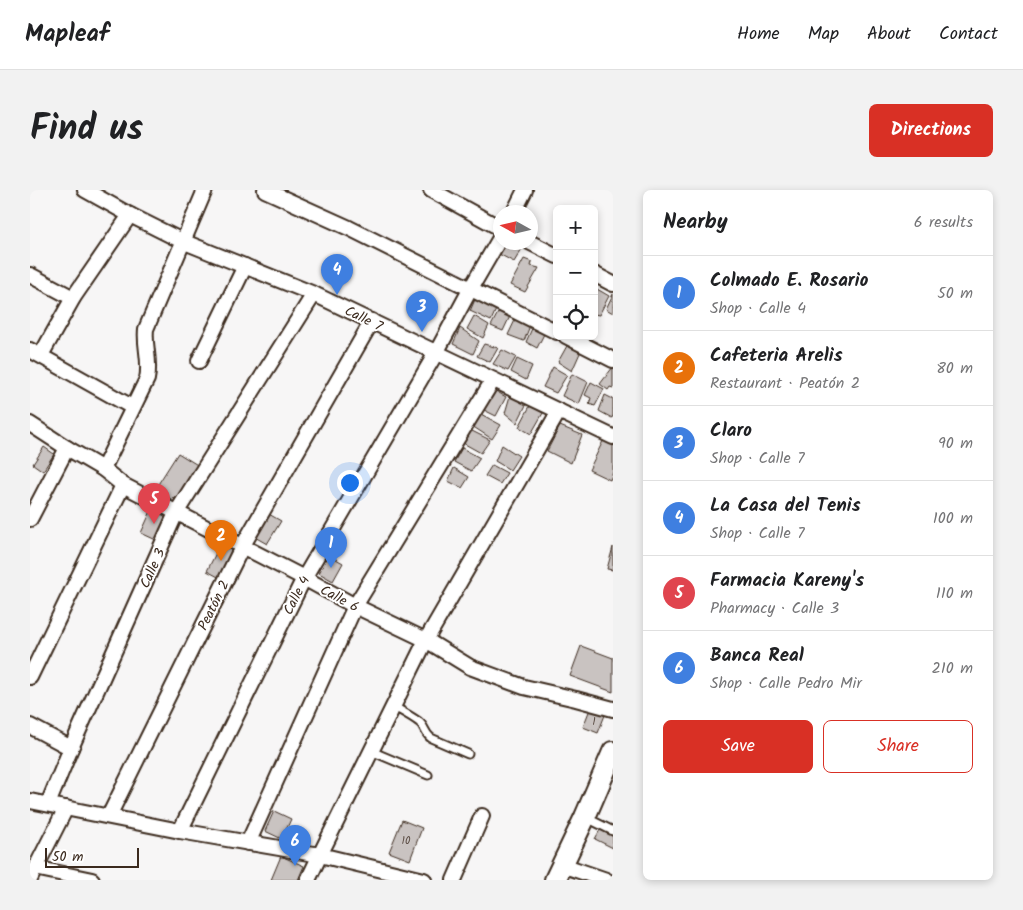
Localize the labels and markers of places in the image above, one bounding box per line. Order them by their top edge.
pin: 4 [321,254,353,295]
pin: 3 [406,291,438,332]
pin: 5 [138,483,170,524]
pin: 2 [205,520,237,561]
pin: 1 [315,527,347,568]
pin: 6 [279,825,311,866]

